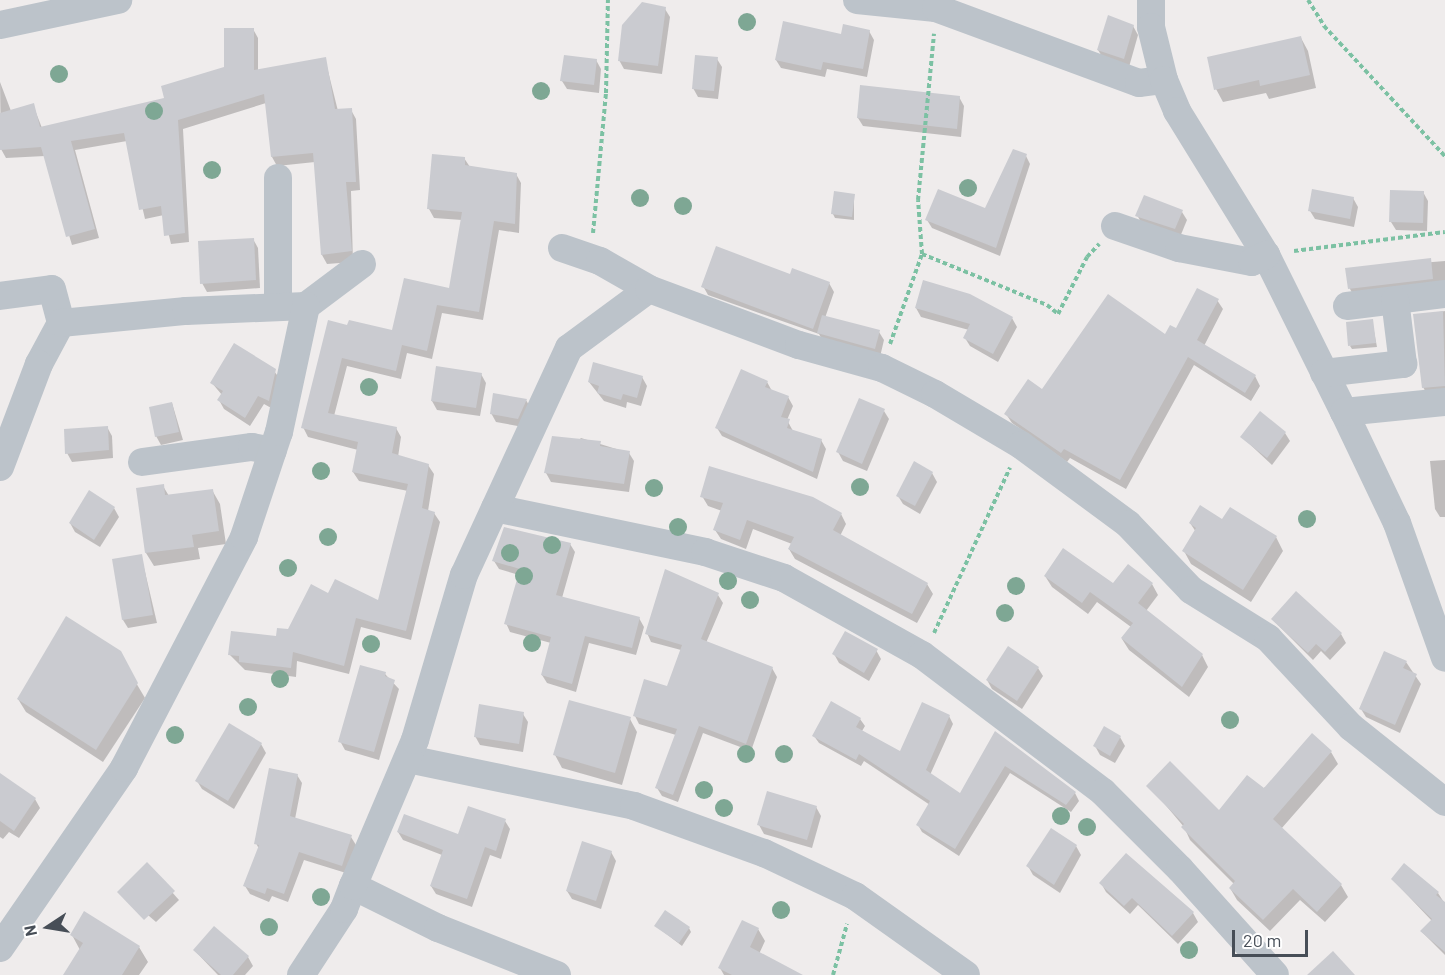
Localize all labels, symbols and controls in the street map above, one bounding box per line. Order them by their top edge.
north arrow [18,897,78,957]
scale bar [1235,918,1312,956]
text: N [20,924,40,938]
text: 20 m [1243,929,1281,951]

